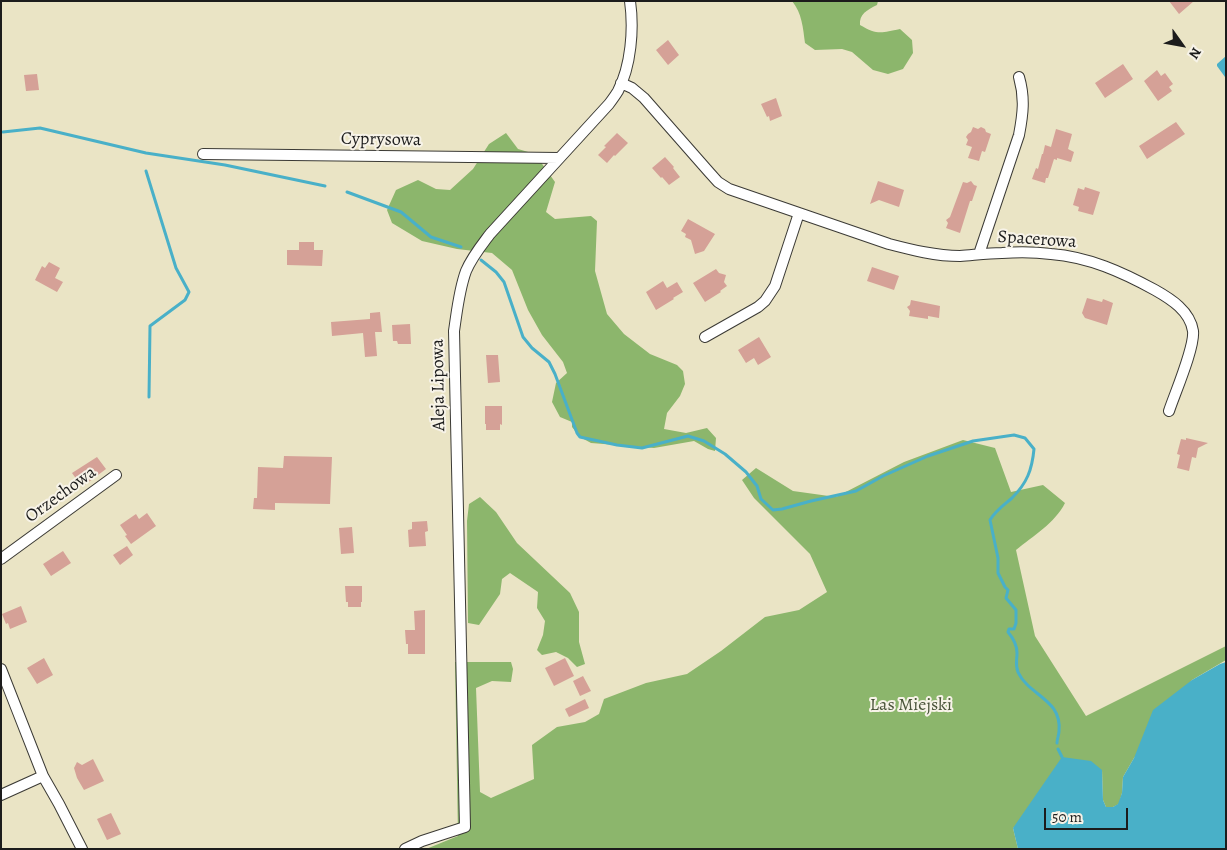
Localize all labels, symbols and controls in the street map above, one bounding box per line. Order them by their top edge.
north arrow [1157,20,1207,70]
text: N [1184,44,1206,63]
street label: Cyprysowa [341,128,421,152]
street label: Spacerowa [997,226,1077,254]
street label: Aleja Lipowa [427,339,451,431]
street label: Orzechowa [21,462,101,528]
park label: Las Miejski [870,695,952,717]
scale bar [1047,798,1131,830]
text: 50 m [1052,807,1082,827]

